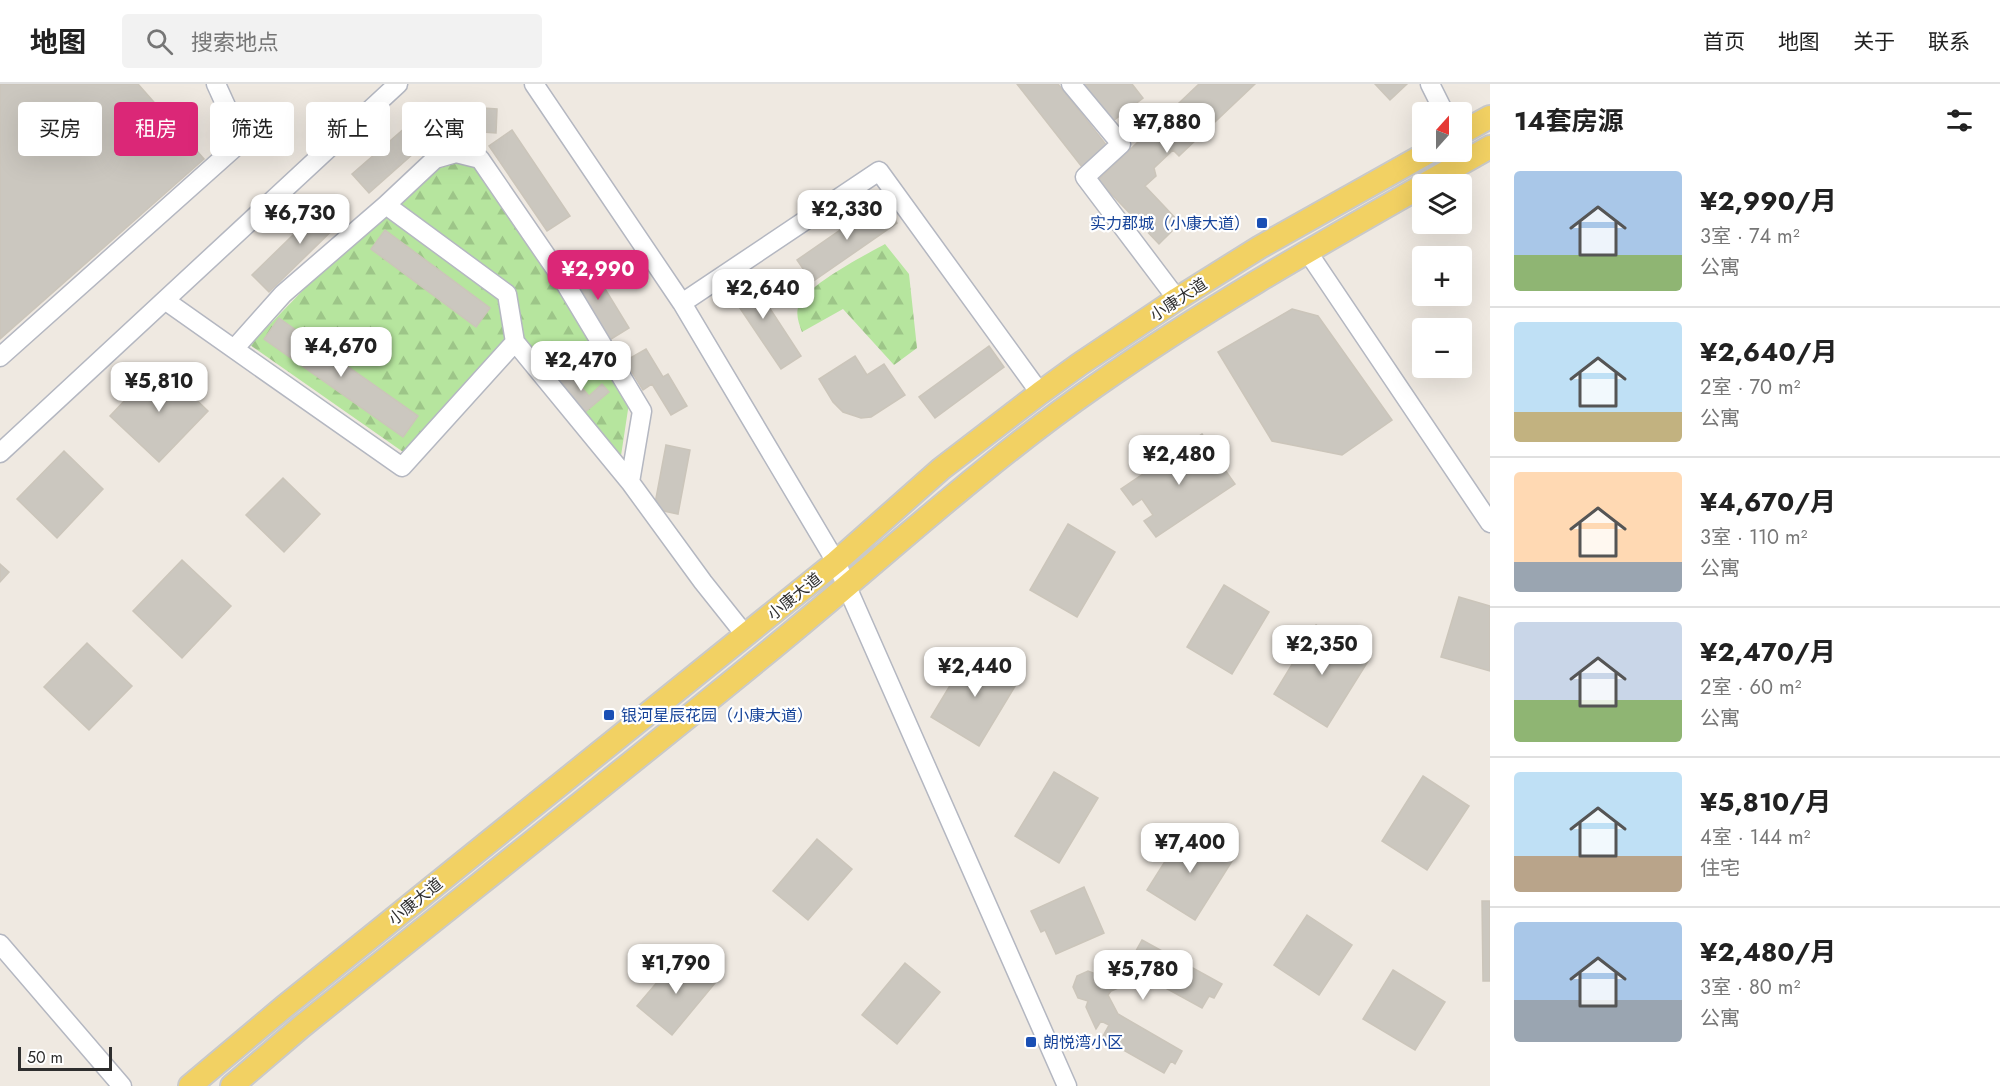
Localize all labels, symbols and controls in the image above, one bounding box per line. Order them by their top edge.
search box [122,14,542,68]
text: 地图 [30,22,86,63]
icon: search [143,25,176,58]
text: 搜索地点 [191,26,279,58]
text: 首页 [1703,27,1745,57]
text: 地图 [1778,27,1820,57]
text: 关于 [1853,27,1895,57]
text: 联系 [1928,27,1970,57]
chip: 买房 [18,102,102,156]
chip: 租房 [114,102,198,156]
chip: 筛选 [210,102,294,156]
chip: 新上 [306,102,390,156]
chip: 公寓 [402,102,486,156]
north arrow [1412,102,1472,162]
map controls [1412,102,1472,378]
text: 14套房源 [1514,102,1623,140]
pin: ¥7,880 [1118,103,1216,154]
icon: filters [1943,104,1976,137]
text: ¥7,880 [1133,108,1201,137]
button: layers [1412,174,1472,234]
text: ¥2,990/月 [1700,182,1837,220]
pin: ¥2,330 [798,190,896,241]
pin: ¥6,730 [251,194,349,245]
text: ¥2,330 [811,195,883,224]
icon: home [1562,195,1634,267]
text: ¥6,730 [265,199,335,228]
place label: 实力郡城（小康大道） [1090,212,1250,235]
marker: 实力郡城（小康大道） [1255,216,1269,230]
text: 3室 · 74 m² [1700,222,1800,251]
button: + [1412,246,1472,306]
pin: ¥2,990 [549,250,647,301]
text: 公寓 [1700,253,1740,282]
text: ¥2,990 [562,255,634,284]
pin: ¥2,640 [714,269,812,320]
street label: 小康大道 [1145,272,1211,326]
text: ¥2,640 [726,274,800,303]
button: − [1412,318,1472,378]
pin: ¥4,670 [292,327,390,378]
text: ¥4,670 [305,332,377,361]
text: ¥2,640/月 [1700,333,1837,371]
pin: ¥2,470 [532,341,630,392]
text: ¥2,470 [545,346,617,375]
icon: home [1562,346,1634,418]
pin: ¥5,810 [110,362,208,413]
text: ¥5,810 [125,367,193,396]
text: 2室 · 70 m² [1700,373,1800,402]
text: 公寓 [1700,404,1740,433]
pin: ¥2,480 [1130,435,1228,486]
text: ¥2,480 [1143,440,1215,469]
text: ¥4,670/月 [1700,483,1836,521]
icon: home [1562,496,1634,568]
text: 3室 · 110 m² [1700,523,1807,552]
text: 公寓 [1700,554,1740,583]
street label: 小康大道 [762,567,826,625]
pin: ¥2,350 [1273,625,1371,676]
text: ¥2,350 [1286,630,1358,659]
text: ¥2,470/月 [1700,633,1836,671]
icon: home [1562,646,1634,718]
pin: ¥2,440 [926,647,1024,698]
text: ¥2,440 [938,652,1012,681]
text: 2室 · 60 m² [1700,673,1801,702]
place label: 银河星辰花园（小康大道） [621,704,813,727]
text: 公寓 [1700,704,1740,733]
marker: 银河星辰花园（小康大道） [602,708,616,722]
text: ¥5,810/月 [1700,783,1831,821]
icon: home [1562,796,1634,868]
pin: ¥7,400 [1141,823,1239,874]
text: 4室 · 144 m² [1700,823,1811,852]
text: ¥7,400 [1155,828,1225,857]
text: 住宅 [1700,854,1740,883]
street label: 小康大道 [383,872,447,930]
text: ¥2,480/月 [1700,933,1836,971]
pin: ¥1,790 [627,944,725,995]
icon: home [1562,946,1634,1018]
text: ¥1,790 [642,949,710,978]
pin: ¥5,780 [1094,950,1192,1001]
text: ¥5,780 [1108,955,1178,984]
text: 3室 · 80 m² [1700,973,1800,1002]
text: 公寓 [1700,1004,1740,1033]
place label: 朗悦湾小区 [1043,1031,1123,1054]
marker: 朗悦湾小区 [1024,1035,1038,1049]
scale bar [18,1044,112,1072]
text: 50 m [27,1046,63,1069]

